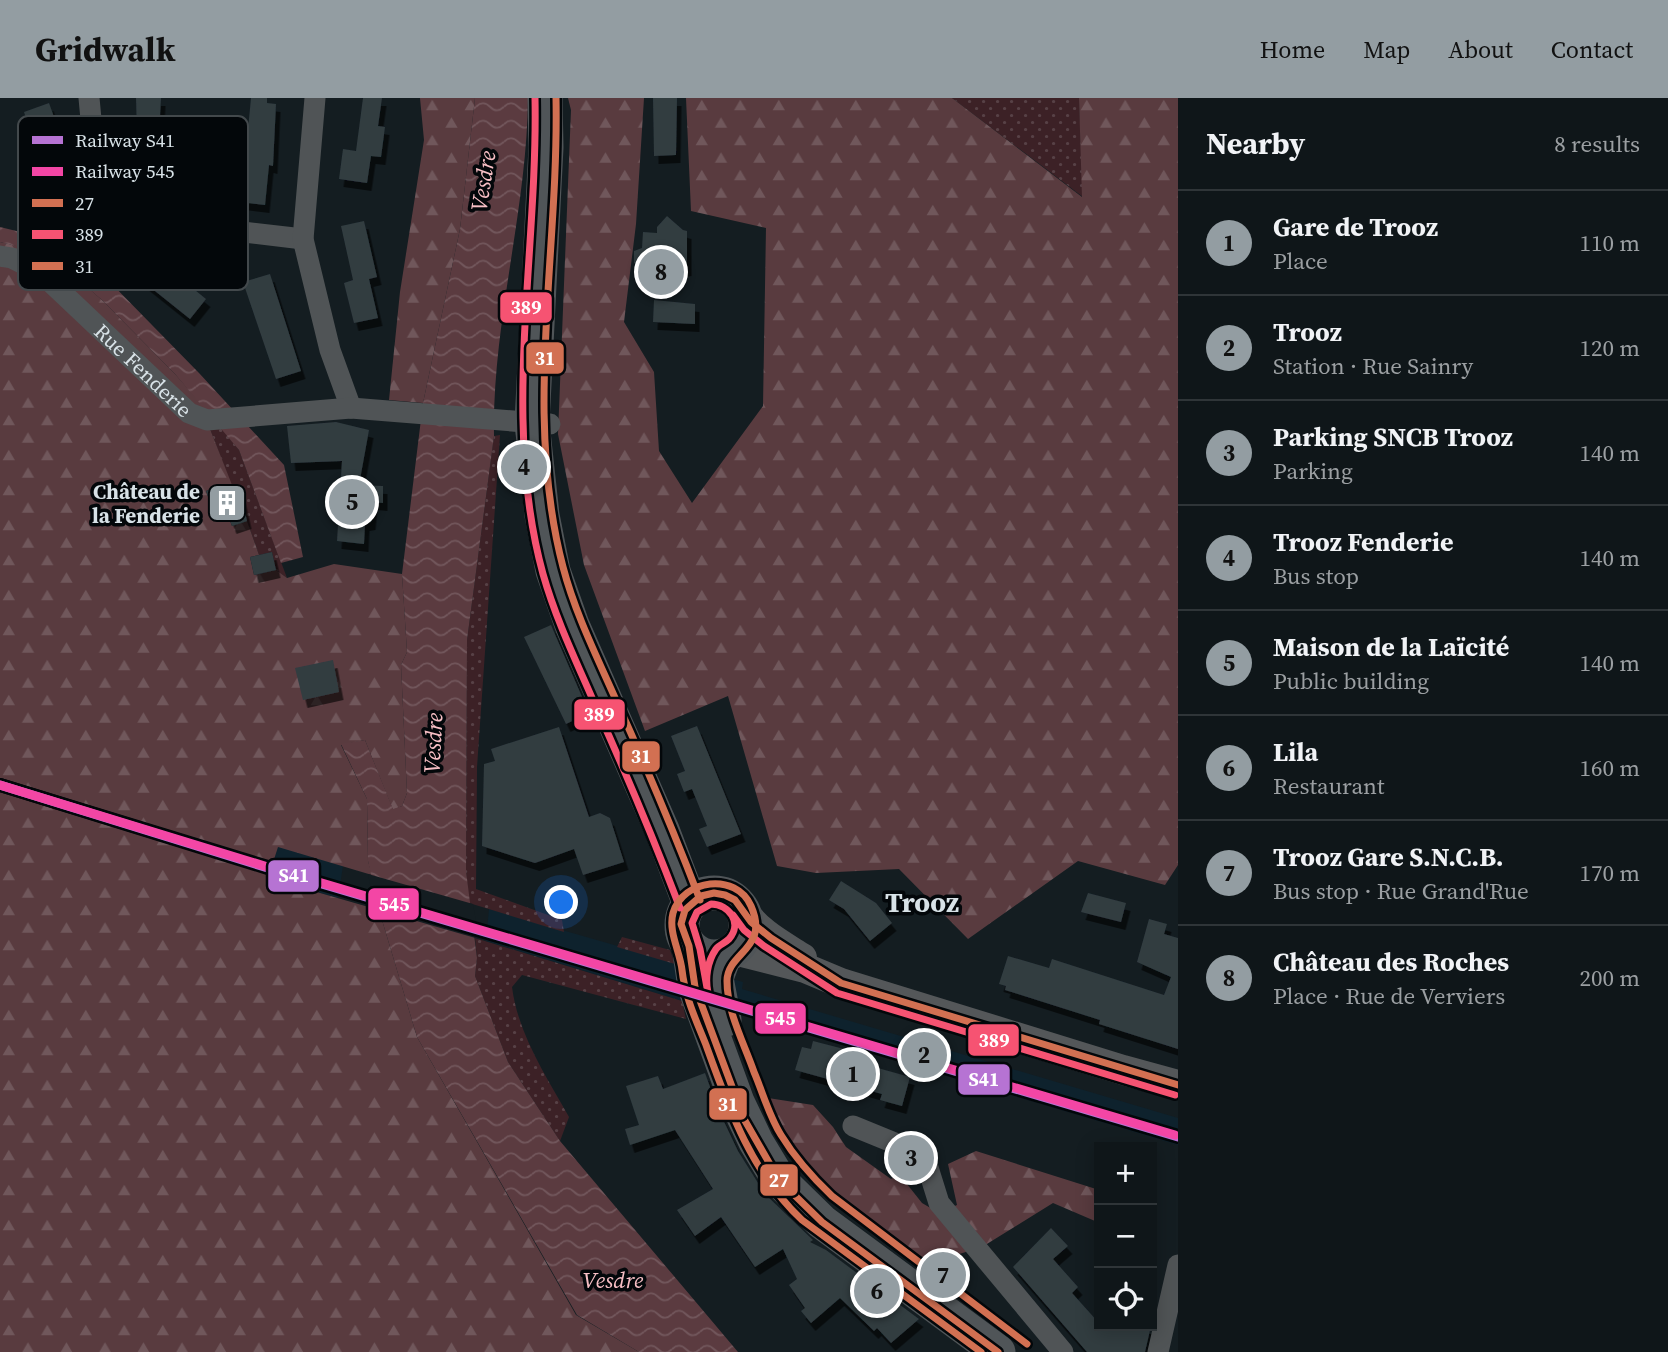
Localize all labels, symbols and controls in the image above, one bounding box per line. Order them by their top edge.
text: Gridwalk [35,27,175,72]
text: Home [1260,33,1325,66]
text: Map [1363,33,1410,66]
text: About [1448,33,1513,66]
text: Contact [1551,33,1633,66]
legend [18,116,248,290]
text: Nearby [1206,123,1305,164]
text: Railway S41 [75,127,175,153]
text: 8 results [1554,128,1640,160]
water label: Vesdre [462,148,504,214]
text: Railway 545 [75,158,175,184]
text: 27 [75,190,94,216]
text: Gare de Trooz [1273,209,1438,245]
text: 389 [75,221,104,247]
text: 1 [1223,227,1235,259]
text: 110 m [1579,227,1640,259]
text: Place [1273,245,1328,277]
pin: 8 [638,246,684,298]
text: 31 [75,253,94,279]
line badge: 389 [499,291,553,324]
text: 389 [511,294,541,320]
text: Trooz [1273,314,1342,350]
street label: Rue Fenderie [88,317,199,423]
text: 2 [1223,332,1235,364]
text: 120 m [1579,332,1640,364]
line badge: 31 [525,341,565,375]
text: 31 [535,345,555,371]
text: Station · Rue Sainry [1273,350,1473,382]
text: Parking SNCB Trooz [1273,419,1513,455]
text: 3 [1223,437,1235,469]
text: 140 m [1579,437,1640,469]
pin: 4 [501,441,547,493]
text: Parking [1273,455,1353,487]
pin: 5 [329,476,375,528]
place label: Château de la Fenderie [92,477,200,530]
building icon: Château de la Fenderie [206,482,248,524]
text: Trooz Fenderie [1273,524,1453,560]
text: 4 [1223,542,1235,574]
text: 140 m [1579,542,1640,574]
text: Bus stop [1273,560,1359,592]
text: Maison de la Laïcité [1273,629,1509,665]
text: 5 [1223,647,1235,679]
text: 140 m [1579,647,1640,679]
text: Public building [1273,665,1429,697]
line badge: 389 [573,698,626,731]
text: 389 [584,701,614,727]
water label: Vesdre [415,711,451,774]
text: Lila [1273,734,1318,770]
line badge: 31 [621,740,661,773]
text: 31 [631,743,651,769]
text: 6 [1223,752,1235,784]
text: 160 m [1579,752,1640,784]
text: Restaurant [1273,770,1384,802]
text: Trooz Gare S.N.C.B. [1273,839,1503,875]
text: 7 [1223,857,1235,889]
text: 170 m [1579,857,1640,889]
line badge: S41 [267,859,320,893]
text: S41 [279,862,309,888]
text: Bus stop · Rue Grand'Rue [1273,875,1529,907]
district label: Trooz [885,883,959,921]
your location [544,885,578,919]
line badge: 545 [367,887,420,921]
text: 545 [379,891,409,917]
text: Château des Roches [1273,944,1509,980]
text: 8 [1223,962,1235,994]
text: 200 m [1579,962,1640,994]
text: Place · Rue de Verviers [1273,980,1505,1012]
line badge: 545 [754,1002,807,1035]
text: 545 [765,1005,795,1031]
line badge: 389 [967,1023,1020,1057]
text: 389 [979,1027,1009,1053]
pin: 2 [901,1029,947,1081]
pin: 1 [830,1048,876,1100]
line badge: S41 [957,1063,1011,1096]
text: S41 [969,1066,999,1092]
line badge: 31 [708,1087,748,1121]
text: 31 [718,1091,738,1117]
pin: 3 [888,1132,934,1184]
map controls [1094,1142,1157,1331]
button: + [1094,1142,1157,1205]
line badge: 27 [759,1163,799,1197]
text: 27 [769,1167,789,1193]
button: − [1094,1205,1157,1268]
pin: 7 [920,1249,966,1301]
water label: Vesdre [583,1264,644,1296]
pin: 6 [854,1265,900,1317]
button: locate [1094,1268,1157,1331]

